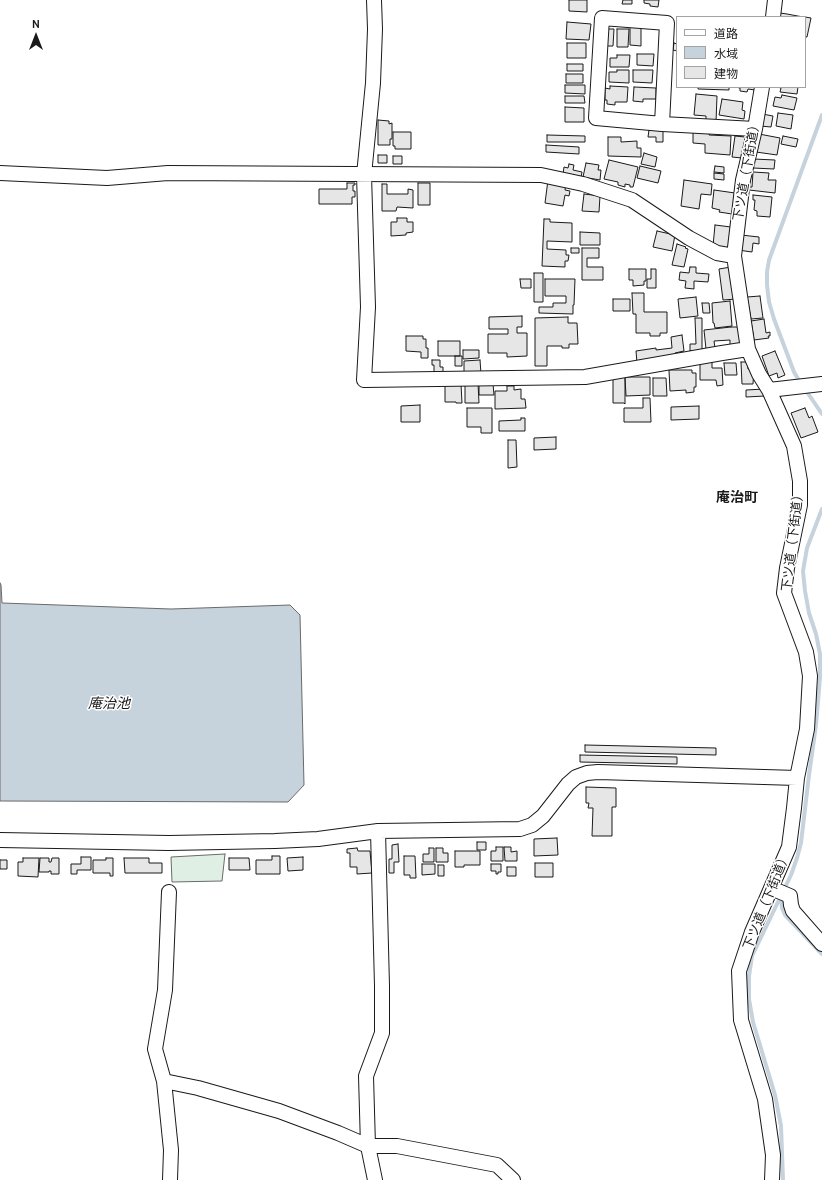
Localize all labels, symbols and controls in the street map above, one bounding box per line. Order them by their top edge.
north arrow [16,16,56,56]
legend [676,16,806,88]
text: N [32,17,40,31]
text: 道路 [714,26,738,41]
text: 水域 [714,46,738,61]
text: 建物 [714,66,738,81]
street label: 下ツ道（下街道） [730,117,764,223]
street label: 下ツ道（下街道） [779,487,807,593]
district label: 庵治町 [716,490,758,506]
water label: 庵治池 [88,696,130,712]
street label: 下ツ道（下街道） [740,850,794,952]

